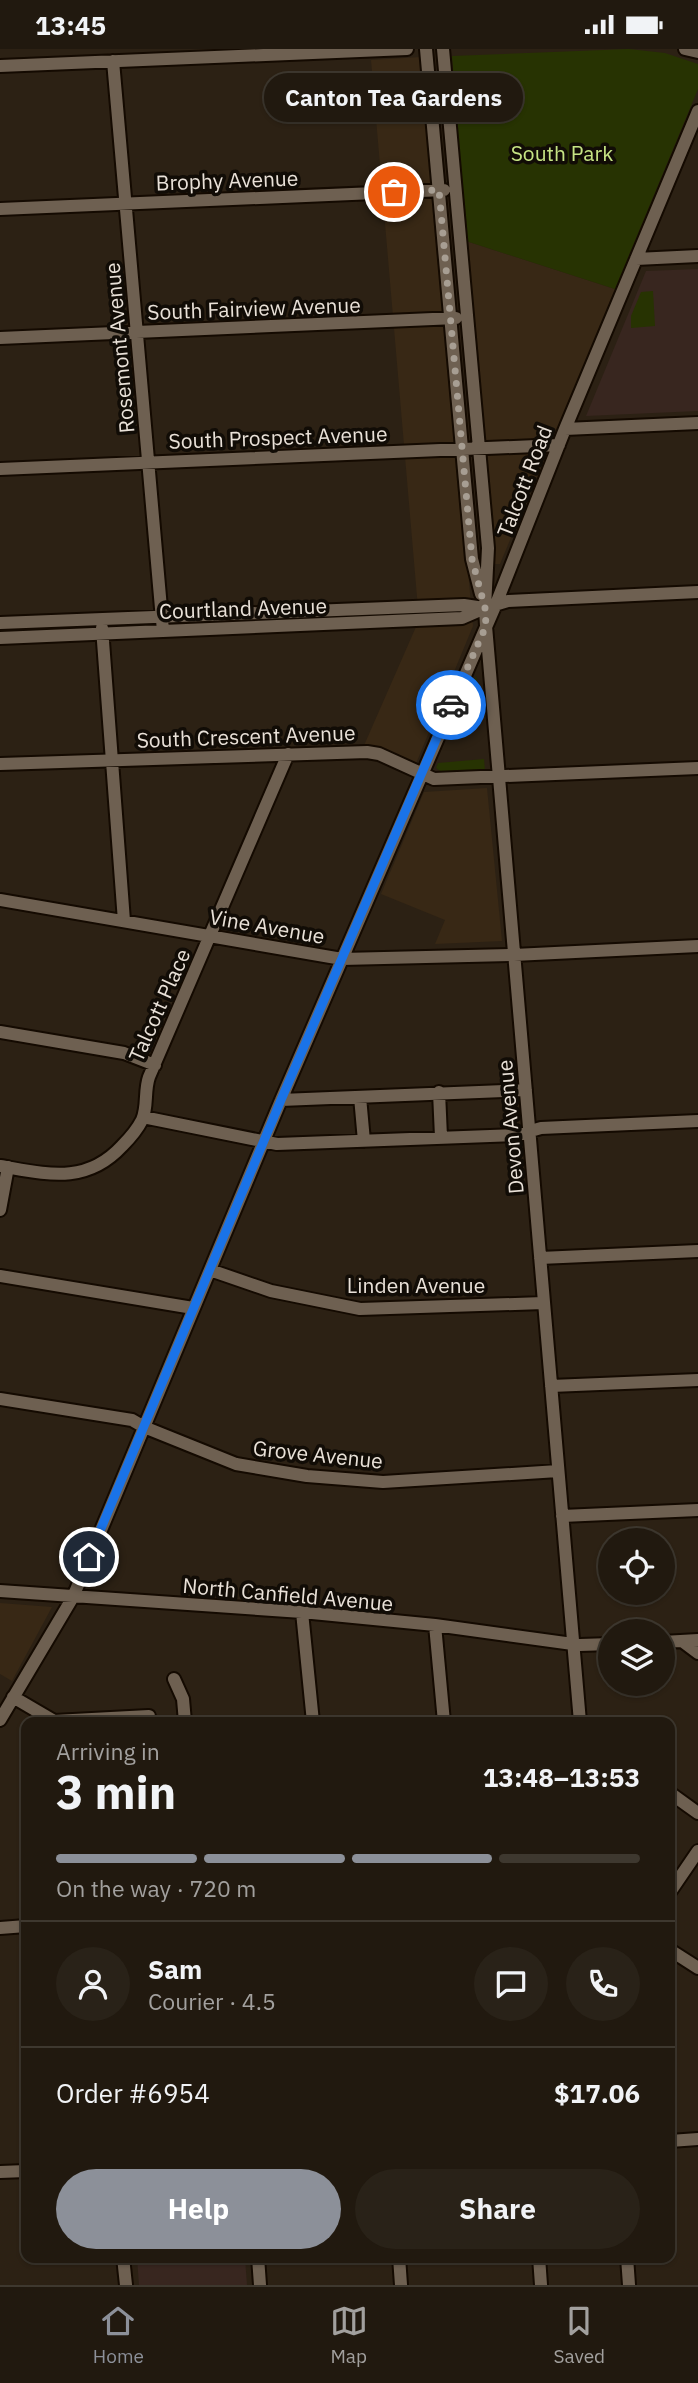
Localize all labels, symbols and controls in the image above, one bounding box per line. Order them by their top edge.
text: 13:45 [35,8,106,42]
callout: Canton Tea Gardens [264,73,524,122]
text: Canton Tea Gardens [285,82,502,112]
park label: South Park [511,139,613,167]
pin [364,162,424,222]
street label: Brophy Avenue [155,164,299,196]
icon: bag [375,173,413,211]
street label: Rosemont Avenue [98,262,140,434]
street label: South Fairview Avenue [147,290,361,326]
street label: South Prospect Avenue [168,419,388,455]
street label: Talcott Road [490,421,558,541]
street label: Courtland Avenue [159,591,327,625]
courier [416,670,486,740]
icon: car [432,686,470,724]
street label: South Crescent Avenue [136,718,356,754]
street label: Vine Avenue [207,902,327,950]
street label: Talcott Place [122,944,196,1066]
street label: Devon Avenue [490,1059,530,1195]
street label: Linden Avenue [347,1271,485,1299]
street label: Grove Avenue [252,1433,384,1475]
pin [59,1527,119,1587]
map controls [598,1528,675,1696]
button: locate [598,1528,675,1605]
icon: home [70,1538,108,1576]
street label: North Canfield Avenue [182,1571,394,1617]
button: layers [598,1619,675,1696]
text: Arriving in [56,1736,160,1766]
text: 13:48–13:53 [483,1760,640,1794]
text: 3 min [56,1762,176,1822]
text: On the way · 720 m [56,1873,256,1903]
button: person [56,1947,130,2021]
button: chat [474,1947,548,2021]
button: phone [566,1947,640,2021]
text: Sam [148,1952,202,1986]
text: Courier · 4.5 [148,1986,276,2016]
text: Order #6954 [56,2076,210,2110]
text: $17.06 [554,2076,640,2110]
button: Help [56,2169,341,2249]
button: Share [355,2169,640,2249]
tab: Home [93,2302,144,2368]
tab: Map [330,2302,368,2368]
tab: Saved [553,2302,605,2368]

